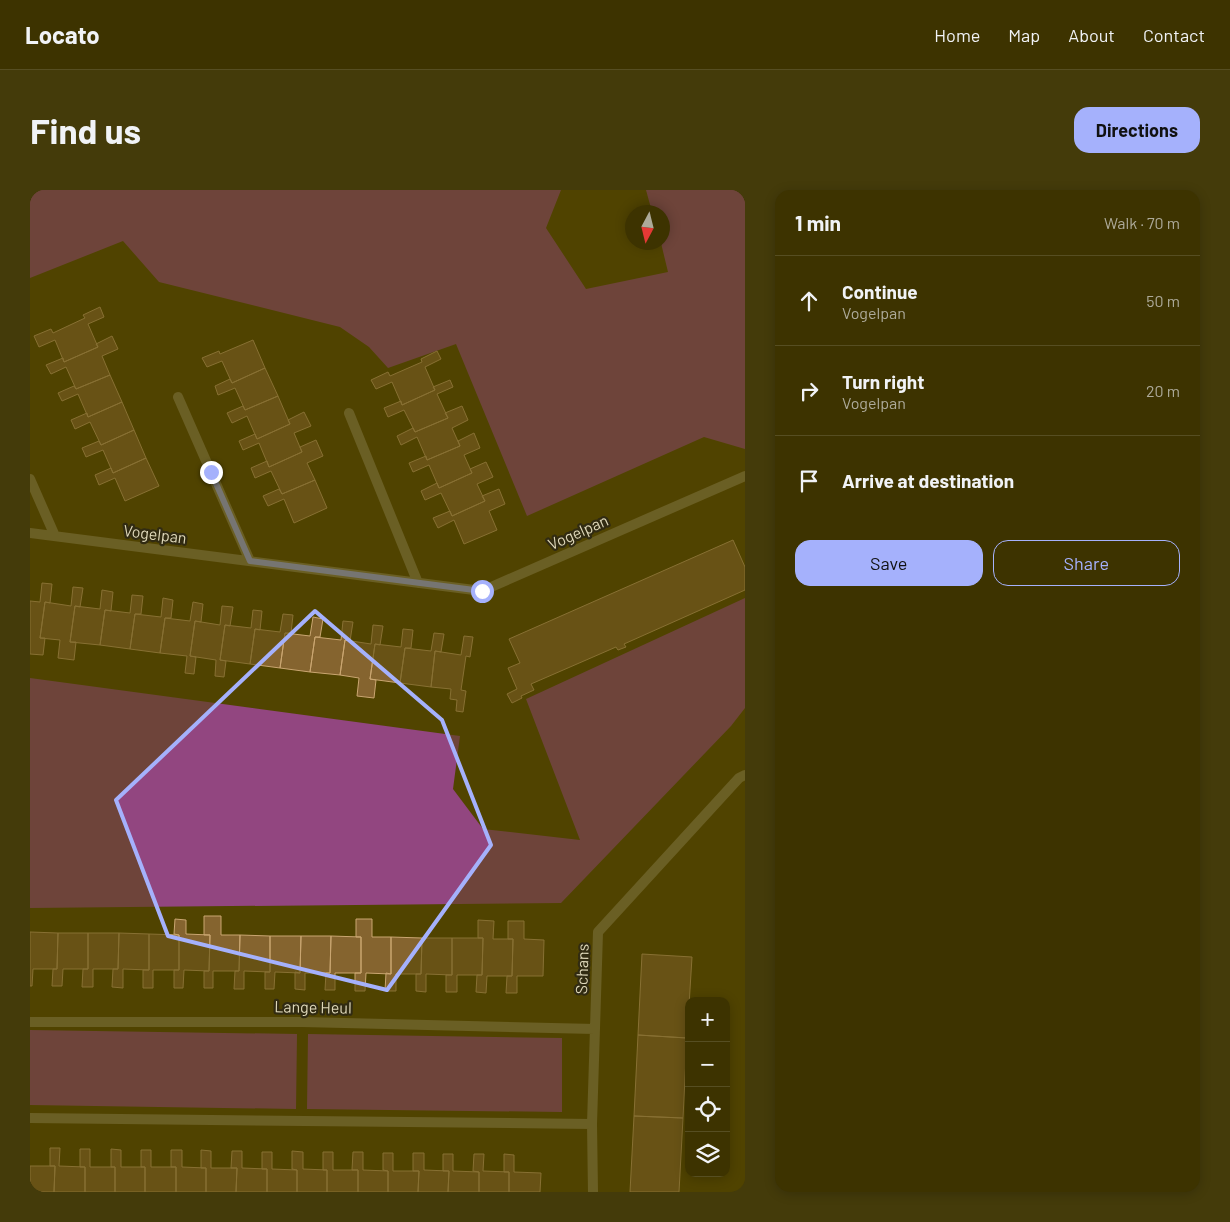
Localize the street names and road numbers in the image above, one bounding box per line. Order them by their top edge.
street label: Vogelpan [545,510,611,553]
street label: Vogelpan [122,520,188,547]
street label: Schans [571,943,592,995]
street label: Lange Heul [274,996,352,1017]

